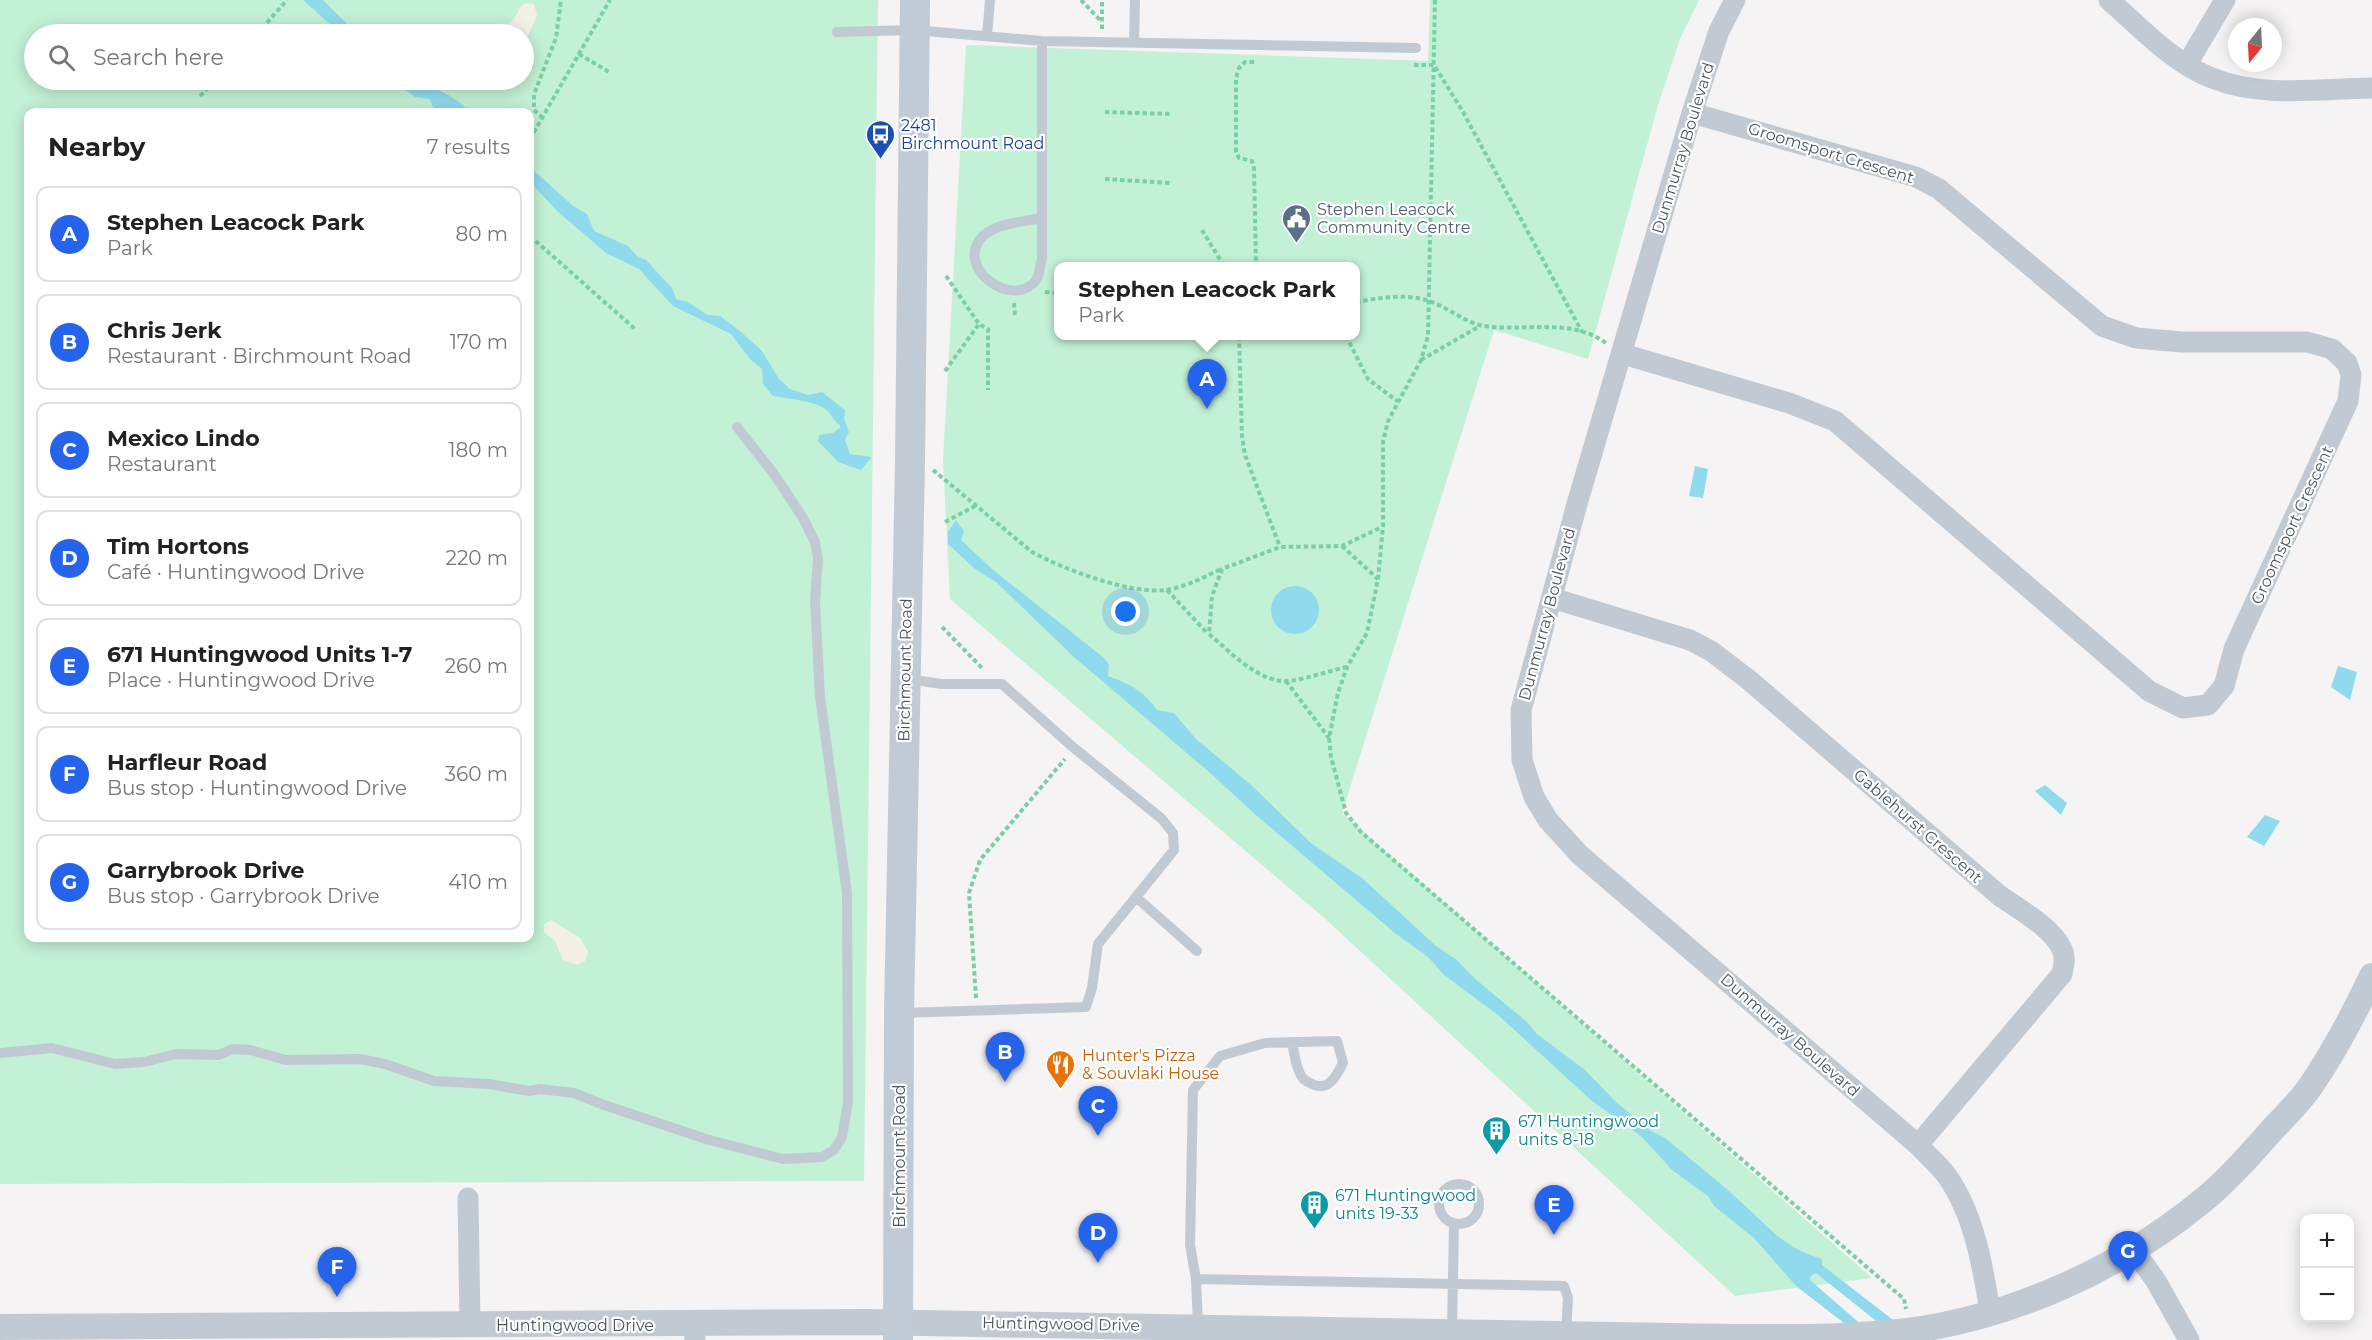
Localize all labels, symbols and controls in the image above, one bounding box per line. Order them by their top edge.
north arrow [2228,18,2282,72]
search box [24,24,534,90]
icon: search [45,41,78,74]
text: Search here [93,44,224,71]
street label: Dunmurray Boulevard [1648,60,1718,236]
place label: 2481 Birchmount Road [901,116,1044,153]
bus stop icon: 2481 Birchmount Road [864,118,896,160]
street label: Groomsport Crescent [1746,119,1917,187]
text: Nearby [48,131,145,163]
text: 7 results [427,135,510,159]
place label: Stephen Leacock Community Centre [1317,200,1470,237]
public building icon: Stephen Leacock Community Centre [1280,202,1312,244]
text: Stephen Leacock Park [107,209,364,236]
text: A [62,222,77,246]
text: 80 m [456,222,508,246]
text: Park [107,236,153,260]
popup [1054,262,1360,340]
text: Stephen Leacock Park [1078,276,1336,303]
text: Park [1078,303,1124,327]
text: Chris Jerk [107,317,222,344]
text: B [62,330,77,354]
text: 170 m [450,330,508,354]
text: Restaurant · Birchmount Road [107,344,412,368]
pin: A [1188,360,1226,409]
text: Mexico Lindo [107,425,260,452]
text: C [62,438,77,462]
text: 180 m [448,438,508,462]
street label: Groomsport Crescent [2247,442,2337,607]
text: Restaurant [107,452,217,476]
street label: Dunmurray Boulevard [1515,526,1579,702]
text: Tim Hortons [107,533,249,560]
text: D [61,546,78,570]
text: 220 m [446,546,508,570]
text: Café · Huntingwood Drive [107,560,365,584]
your location [1111,597,1140,626]
street label: Birchmount Road [894,598,916,742]
text: 671 Huntingwood Units 1-7 [107,641,412,668]
text: E [63,654,76,678]
text: 260 m [445,654,508,678]
text: Place · Huntingwood Drive [107,668,375,692]
text: Harfleur Road [107,749,267,776]
text: F [63,762,76,786]
text: 360 m [445,762,508,786]
street label: Gablehurst Crescent [1850,765,1986,887]
text: Bus stop · Huntingwood Drive [107,776,407,800]
text: Garrybrook Drive [107,857,304,884]
text: G [62,870,77,894]
text: 410 m [448,870,508,894]
text: Bus stop · Garrybrook Drive [107,884,380,908]
street label: Dunmurray Boulevard [1717,969,1863,1101]
pin: B [986,1032,1024,1082]
place label: Hunter's Pizza & Souvlaki House [1082,1046,1219,1083]
restaurant icon: Hunter's Pizza & Souvlaki House [1045,1048,1077,1090]
street label: Birchmount Road [890,1084,909,1228]
pin: C [1078,1086,1118,1136]
place label: 671 Huntingwood units 8-18 [1518,1112,1659,1149]
building icon: 671 Huntingwood units 8-18 [1481,1114,1513,1156]
place label: 671 Huntingwood units 19-33 [1335,1186,1476,1223]
pin: E [1534,1186,1574,1235]
building icon: 671 Huntingwood units 19-33 [1298,1188,1330,1230]
pin: D [1078,1214,1118,1263]
map controls [2300,1214,2354,1322]
button: + [2300,1214,2354,1268]
pin: G [2108,1232,2148,1281]
pin: F [318,1248,356,1297]
button: − [2300,1268,2354,1322]
street label: Huntingwood Drive [982,1313,1140,1335]
street label: Huntingwood Drive [496,1316,654,1335]

